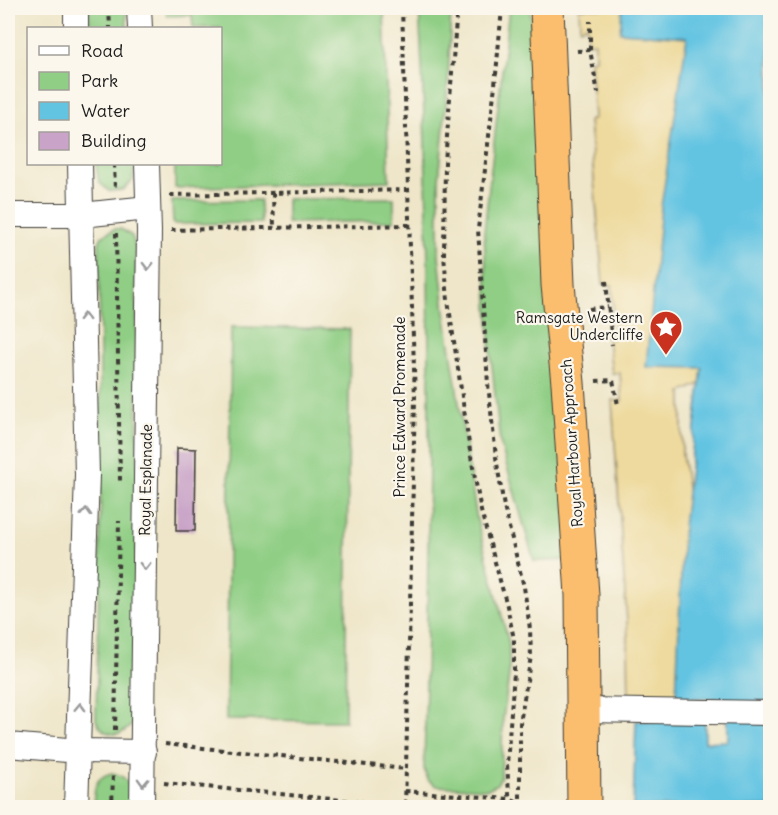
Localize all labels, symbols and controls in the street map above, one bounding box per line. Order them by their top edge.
legend [27,27,222,165]
text: Road [81,39,124,62]
text: Park [81,69,118,92]
text: Water [81,99,131,122]
text: Building [81,129,146,152]
one-way arrow [142,262,155,271]
place label: Ramsgate Western Undercliffe [516,308,643,344]
place icon: Ramsgate Western Undercliffe [648,309,684,356]
one-way arrow [78,313,90,322]
street label: Prince Edward Promenade [390,316,409,498]
street label: Royal Harbour Approach [556,358,587,528]
street label: Royal Esplanade [135,424,156,536]
one-way arrow [80,508,93,517]
one-way arrow [139,562,152,571]
one-way arrow [74,703,87,712]
one-way arrow [136,777,149,786]

